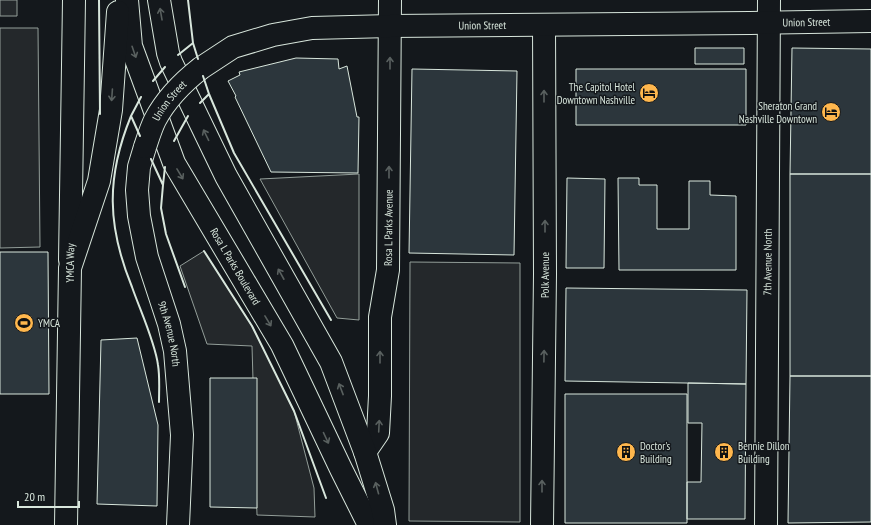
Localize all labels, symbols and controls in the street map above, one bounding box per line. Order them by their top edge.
one-way arrow [157,8,165,21]
street label: Union Street [782,15,830,29]
street label: Union Street [458,18,506,32]
one-way arrow [130,46,138,58]
one-way arrow [386,57,394,70]
street label: Union Street [149,77,189,123]
place label: The Capitol Hotel Downtown Nashville [557,80,635,107]
hotel icon: The Capitol Hotel Downtown Nashville [638,82,660,104]
one-way arrow [109,88,116,101]
one-way arrow [540,90,548,103]
place label: Sheraton Grand Nashville Downtown [739,99,817,126]
hotel icon: Sheraton Grand Nashville Downtown [820,101,842,123]
one-way arrow [202,129,209,141]
one-way arrow [385,166,393,179]
one-way arrow [177,168,185,180]
street label: Rosa L Parks Avenue [381,189,396,266]
one-way arrow [541,220,548,233]
street label: Rosa L Parks Boulevard [207,225,264,308]
street label: 7th Avenue North [760,228,775,295]
street label: YMCA Way [63,242,77,283]
street label: Polk Avenue [538,252,552,298]
one-way arrow [277,268,285,280]
street label: 9th Avenue North [155,299,183,367]
sports icon: YMCA [13,312,35,334]
one-way arrow [265,315,273,327]
place label: YMCA [38,316,61,330]
one-way arrow [540,350,548,363]
one-way arrow [376,351,384,364]
one-way arrow [337,384,345,396]
one-way arrow [375,420,382,433]
one-way arrow [323,431,330,443]
place label: Doctor's Building [640,439,672,466]
place label: Bennie Dillon Building [738,439,790,466]
building icon: Doctor's Building [615,441,637,463]
building icon: Bennie Dillon Building [713,441,735,463]
one-way arrow [539,480,546,493]
one-way arrow [373,482,380,495]
scale bar [18,483,79,509]
text: 20 m [24,489,45,504]

